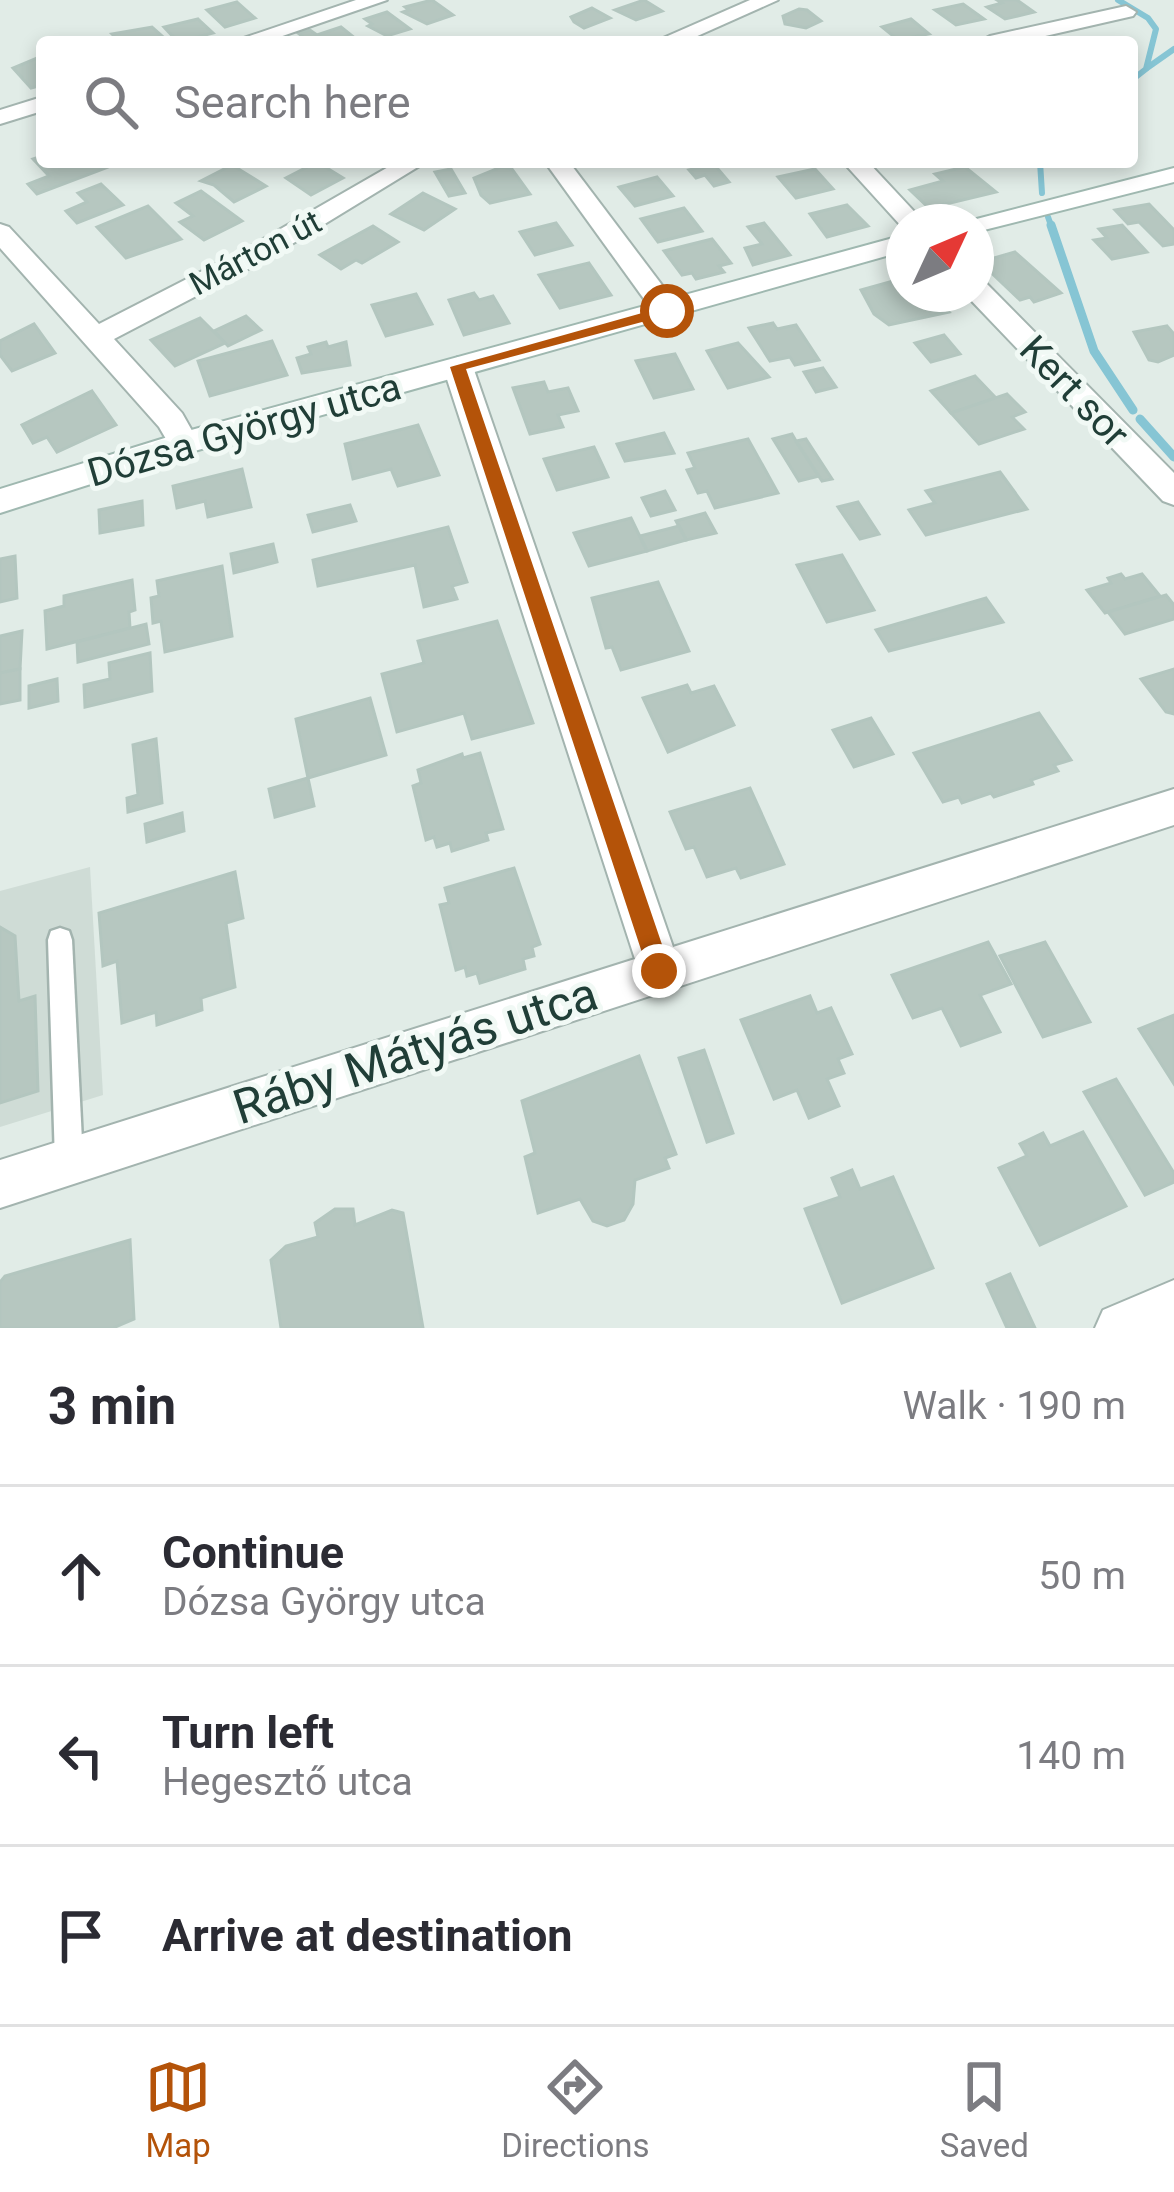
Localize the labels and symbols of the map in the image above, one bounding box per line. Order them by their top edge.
street label: Márton út [183,202,328,303]
north arrow [886,204,994,312]
route start [640,284,694,338]
street label: Kert sor [1010,326,1138,457]
street label: Dózsa György utca [82,363,406,497]
route end [632,944,686,998]
street label: Ráby Mátyás utca [226,965,604,1136]

